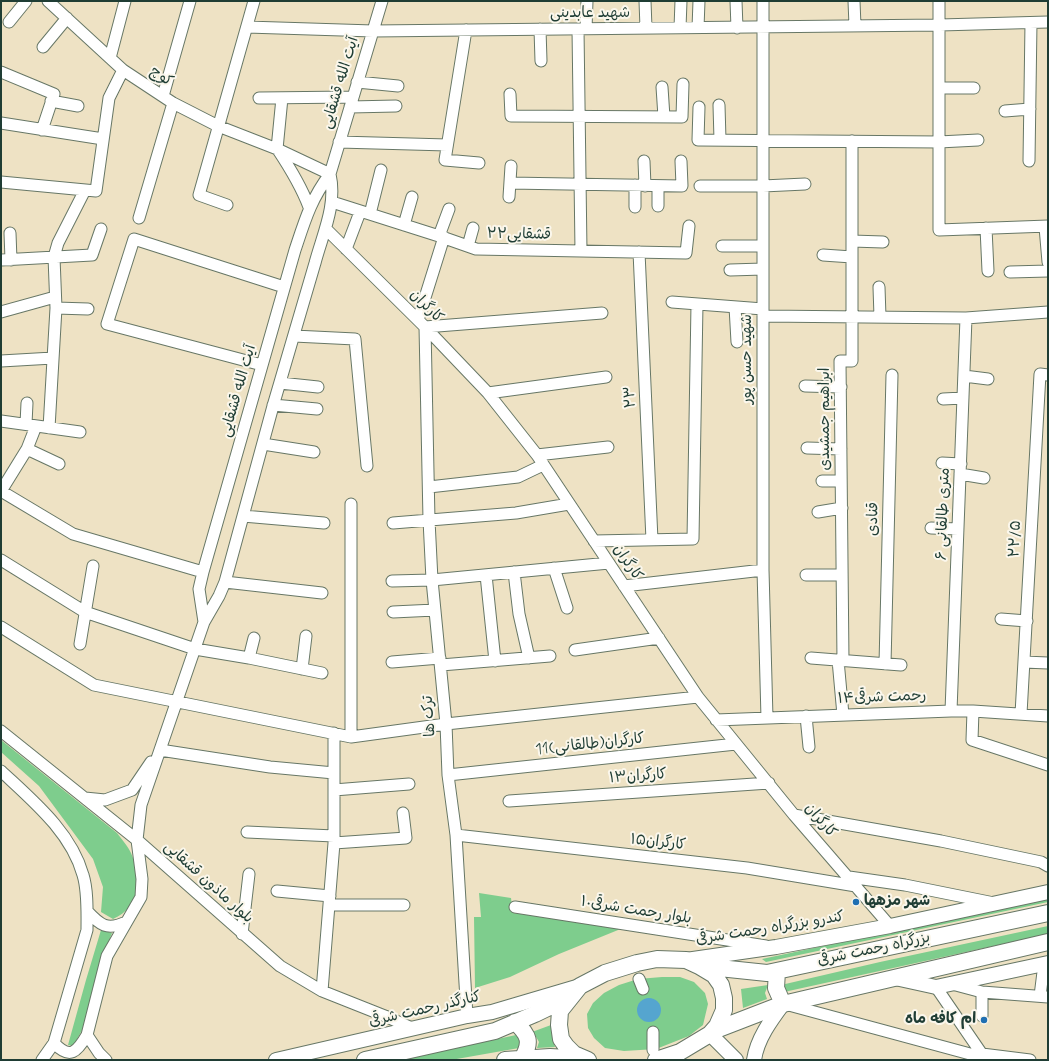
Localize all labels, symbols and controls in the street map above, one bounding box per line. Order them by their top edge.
street label: شهید عابدینی [550,5,630,23]
street label: آیت الله قشقایی [318,35,364,131]
street label: کوچ [146,63,176,91]
street label: ۲۲قشقایی [487,225,551,245]
street label: کارگران [405,286,447,328]
street label: شهید حسن پور [739,314,757,404]
street label: آیت الله قشقایی [217,343,261,439]
street label: ابراهیم جمشیدی [817,367,835,471]
street label: ۲۳ [621,385,641,409]
street label: ۶ متری طالقانی [933,467,955,561]
street label: قنادی [865,502,883,536]
street label: ۲۲/۵ [1006,520,1026,558]
street label: کارگران [608,541,646,585]
street label: ۱۴رحمت شرقی [837,687,927,709]
street label: ترک ها [420,695,440,737]
street label: 11کارگران(طالقانی) [535,730,645,760]
street label: کارگران۱۳ [609,766,667,788]
street label: کارگران [800,800,840,842]
street label: ۱۵کارگران [629,831,687,855]
street label: بلوار ماذون قشقایی [160,838,256,928]
street label: ۱۰بلوار رحمت شرقی [579,893,693,929]
place label: شهر مزهها [864,893,930,911]
marker: شهر مزهها [851,897,861,907]
street label: کندرو بزرگراه رحمت شرقی [695,908,845,950]
street label: بزرگراه رحمت شرقی [816,929,932,971]
street label: کنارگذر رحمت شرقی [367,988,483,1032]
place label: ام کافه ماه [905,1011,976,1029]
marker: ام کافه ماه [979,1015,989,1025]

